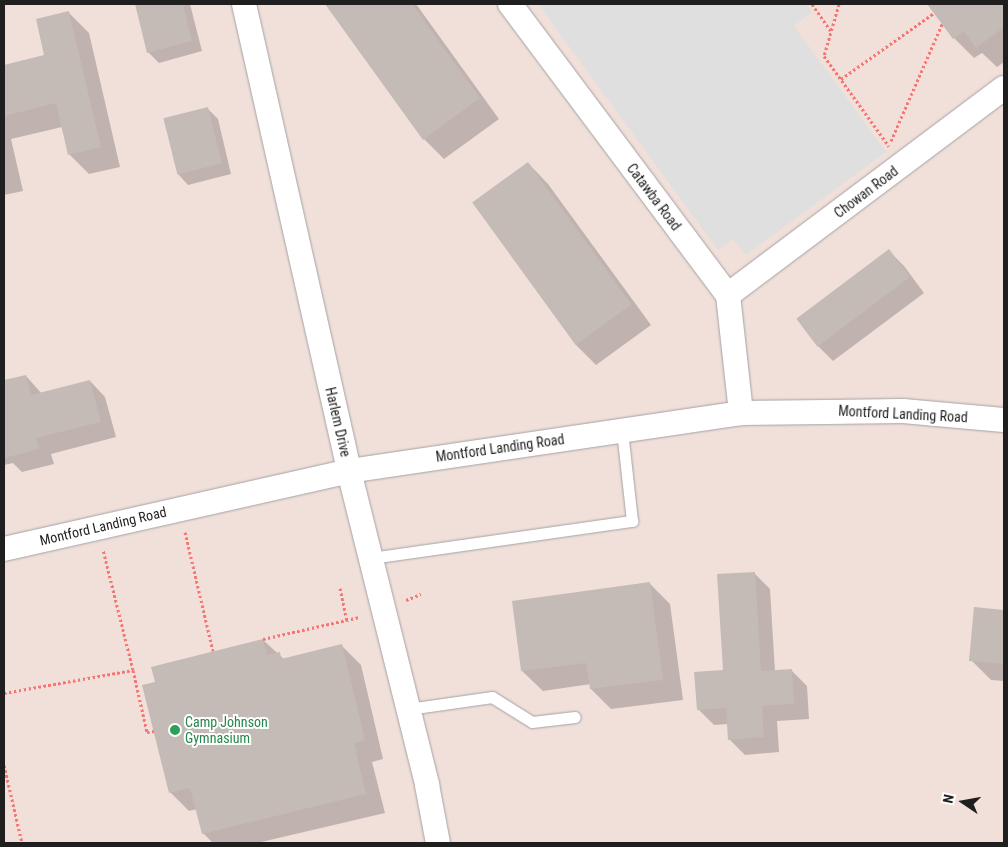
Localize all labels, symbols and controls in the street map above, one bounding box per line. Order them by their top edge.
street label: Catawba Road [623,160,685,234]
street label: Chowan Road [831,163,901,221]
street label: Harlem Drive [322,385,354,459]
street label: Montford Landing Road [838,402,968,426]
street label: Montford Landing Road [435,431,565,465]
street label: Montford Landing Road [38,503,168,549]
place label: Camp Johnson Gymnasium [185,714,268,746]
marker: Camp Johnson Gymnasium [169,724,181,736]
north arrow [938,777,988,827]
text: N [940,793,957,805]

